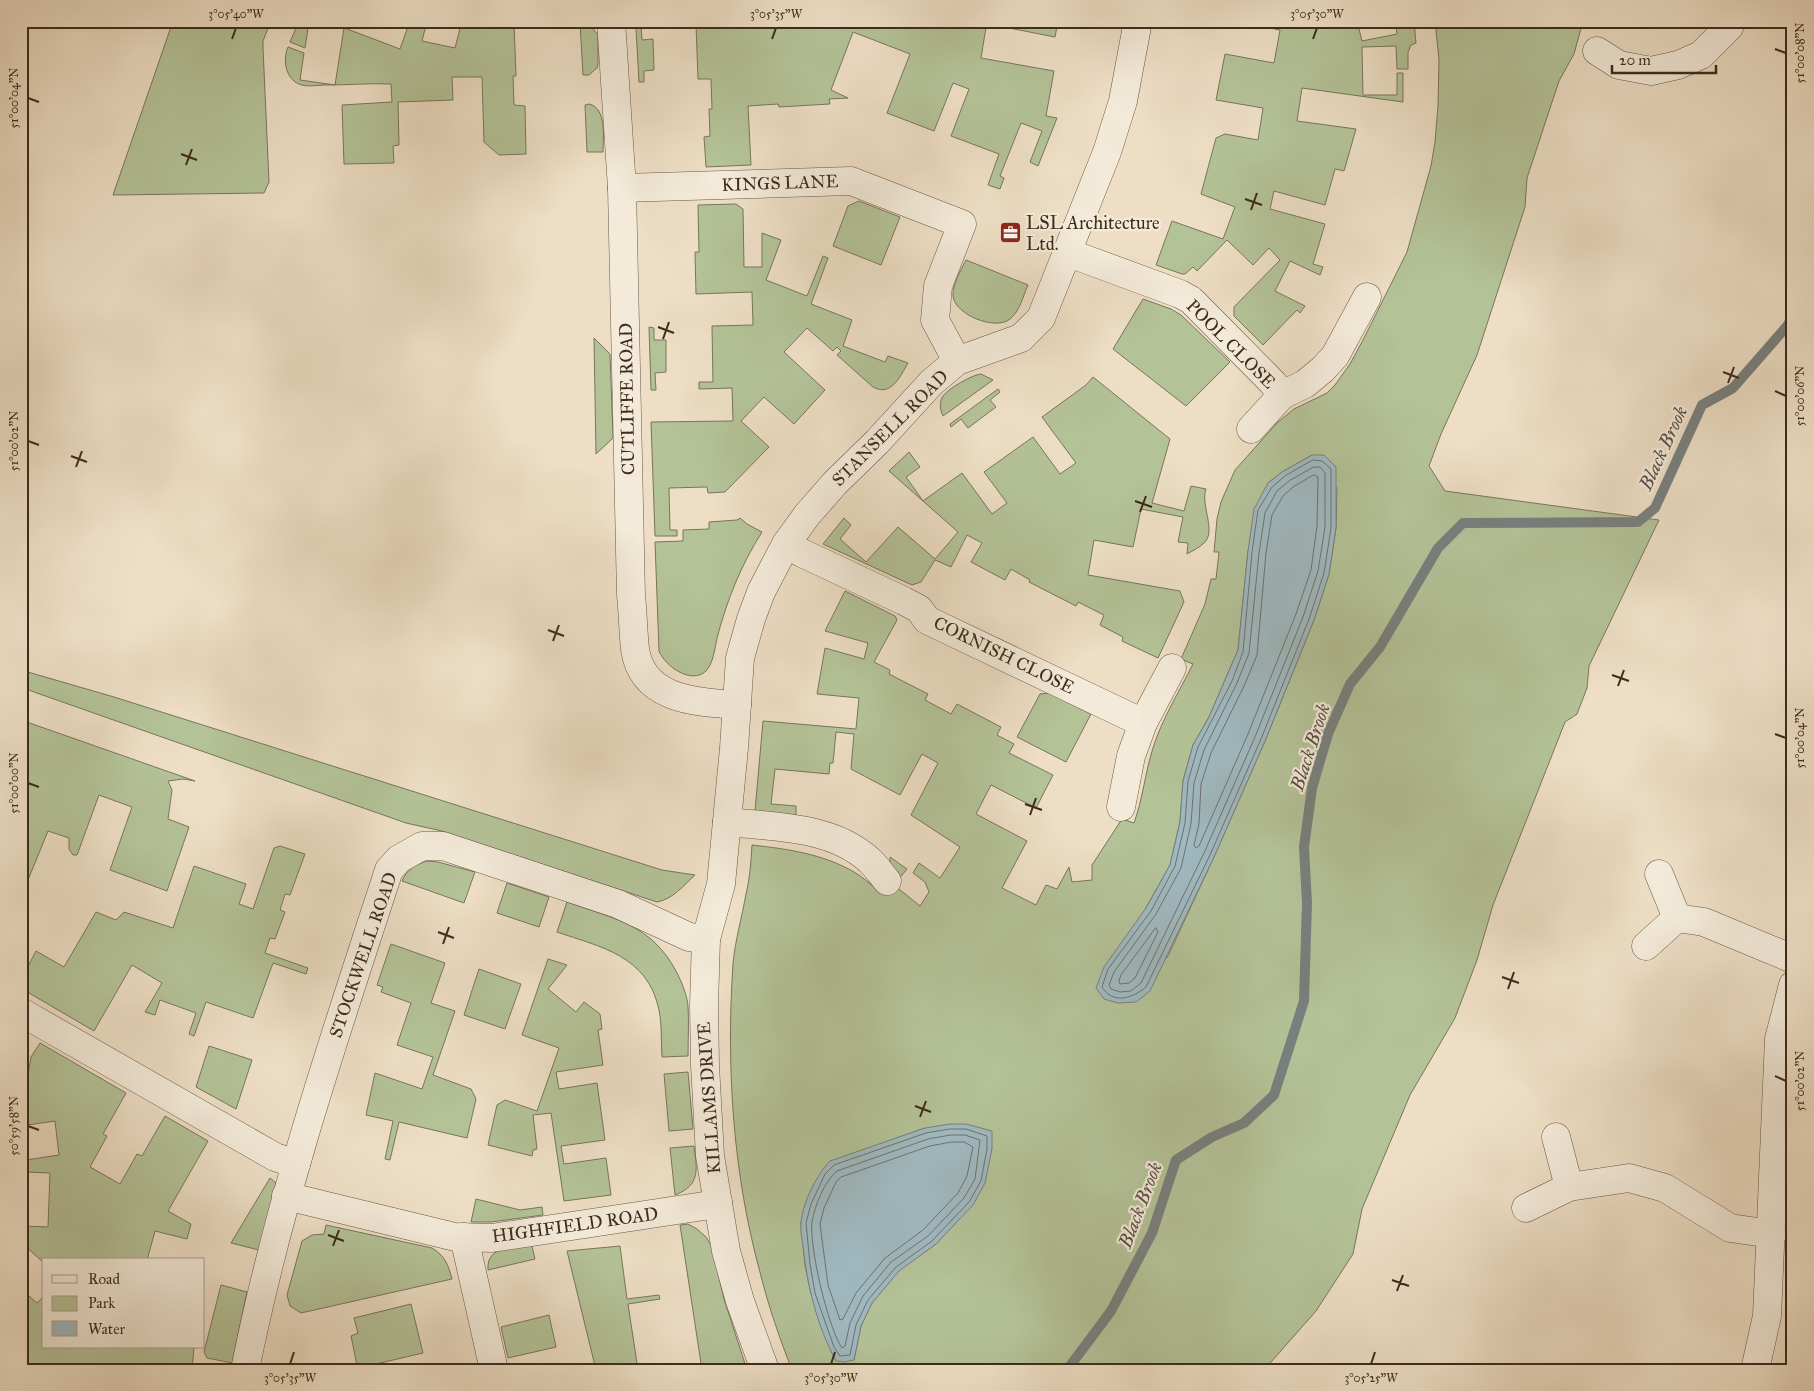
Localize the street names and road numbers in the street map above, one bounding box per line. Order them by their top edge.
street label: KINGS LANE [721,170,839,196]
street label: POOL CLOSE [1182,295,1280,393]
street label: CUTLIFFE ROAD [615,323,639,475]
street label: STANSELL ROAD [827,365,953,491]
street label: CORNISH CLOSE [930,611,1078,699]
street label: STOCKWELL ROAD [324,869,402,1041]
street label: KILLAMS DRIVE [693,1021,725,1175]
street label: HIGHFIELD ROAD [490,1202,660,1248]

